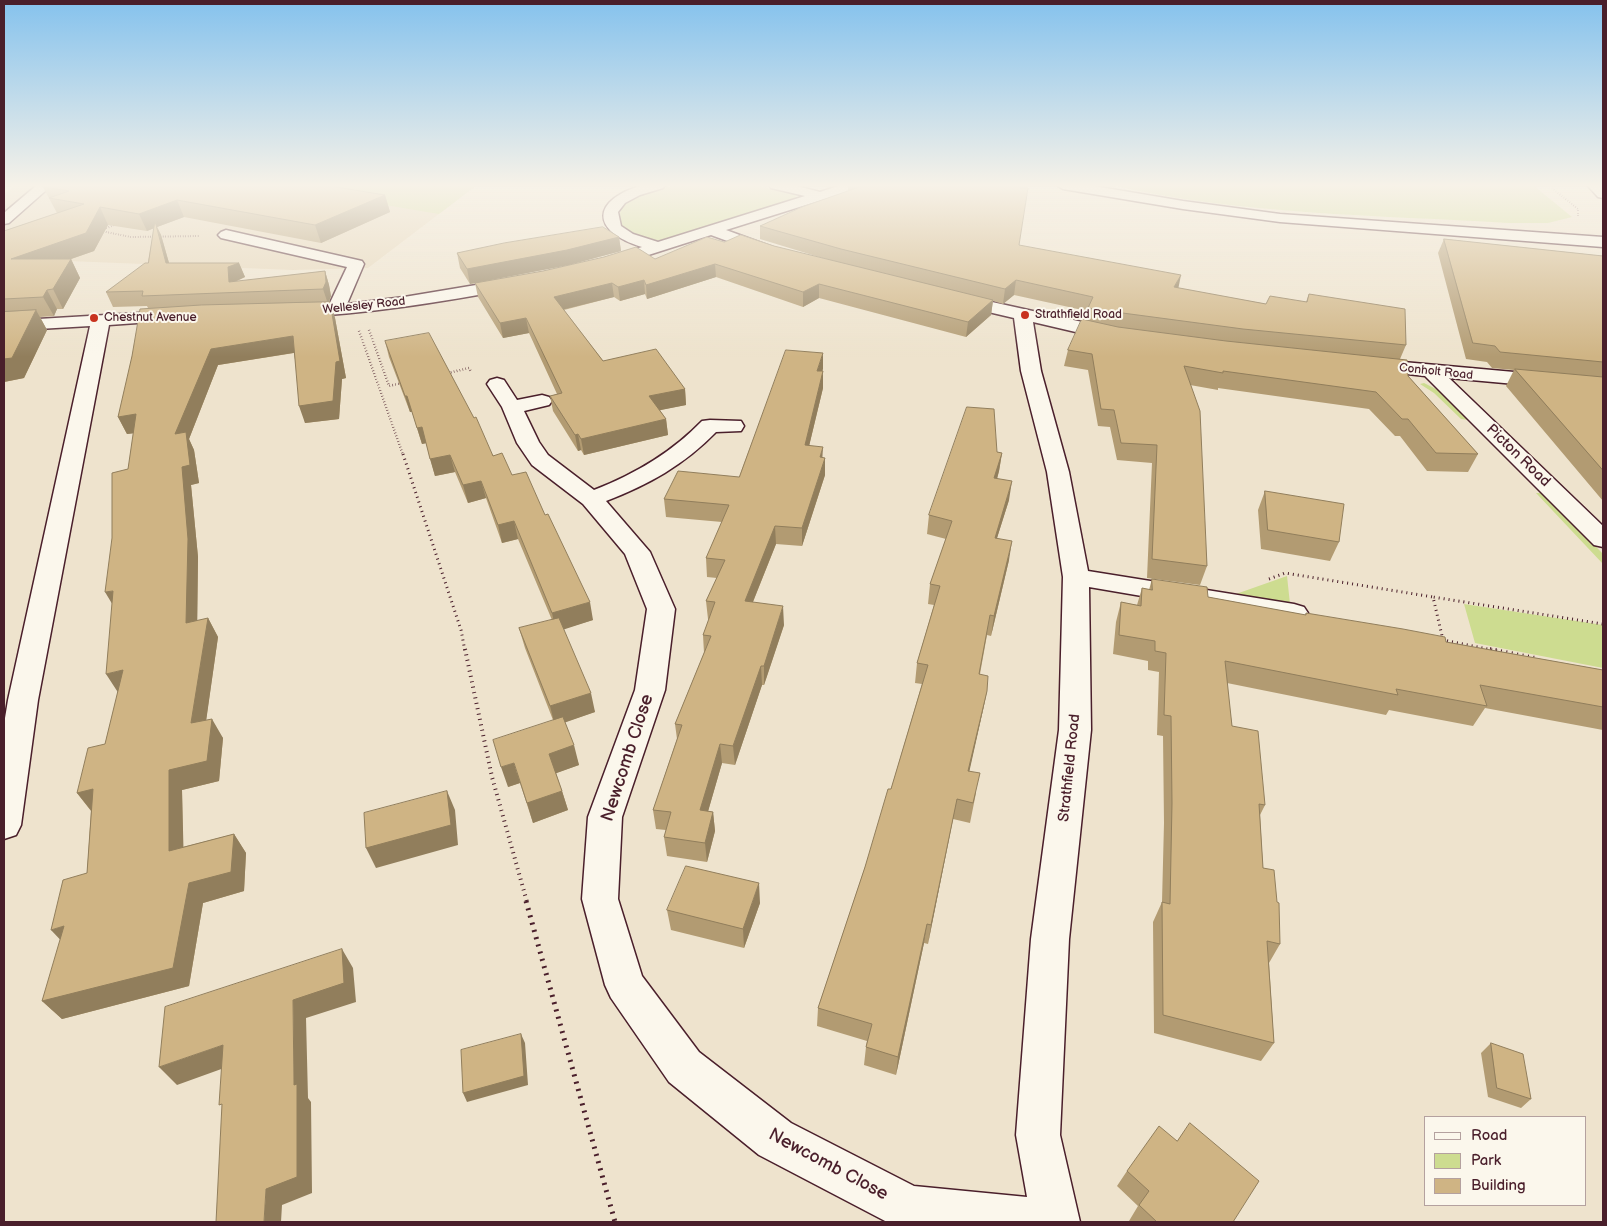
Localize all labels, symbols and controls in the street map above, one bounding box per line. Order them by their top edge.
street label: Wellesley Road [322,295,406,317]
place label: Strathfield Road [1035,308,1122,322]
marker: Strathfield Road [1019,309,1031,321]
place label: Chestnut Avenue [104,311,196,325]
marker: Chestnut Avenue [88,312,100,324]
street label: Conholt Road [1398,361,1474,383]
street label: Picton Road [1482,421,1554,491]
street label: Newcomb Close [597,692,659,824]
street label: Strathfield Road [1055,713,1085,823]
legend [1424,1116,1587,1206]
street label: Newcomb Close [764,1124,892,1206]
text: Road [1471,1126,1507,1145]
text: Park [1471,1151,1501,1170]
text: Building [1471,1176,1526,1195]

